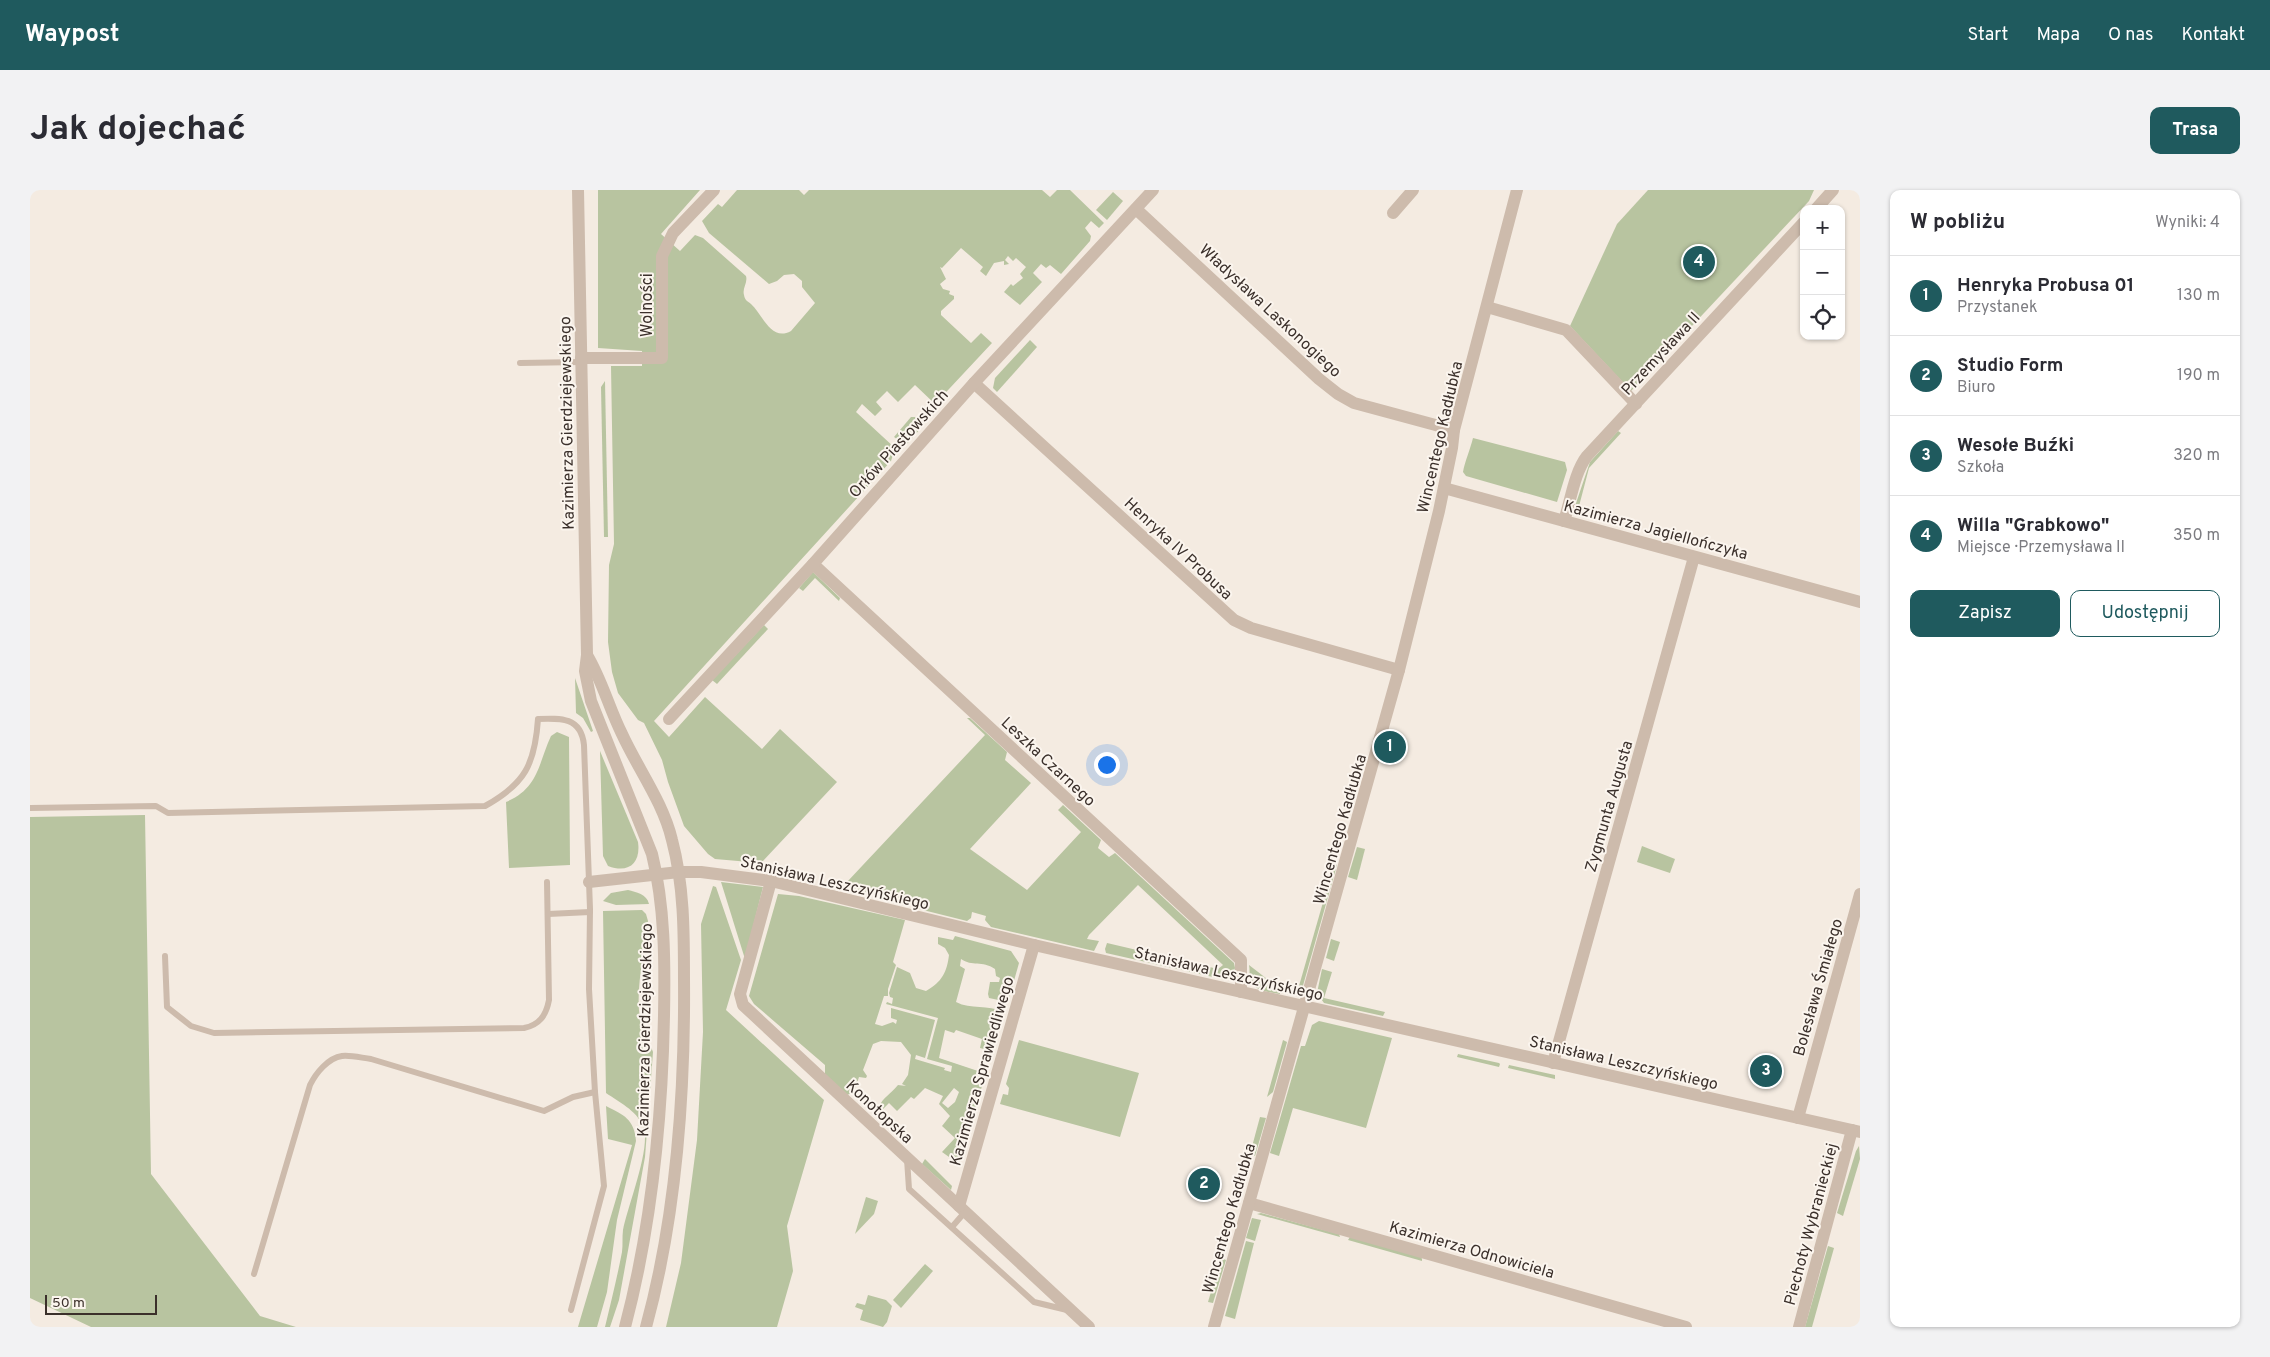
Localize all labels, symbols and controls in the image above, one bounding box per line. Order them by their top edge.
text: Waypost [25,20,119,50]
text: Start [1967,24,2008,47]
text: Mapa [2036,24,2080,47]
text: O nas [2108,24,2153,47]
text: Kontakt [2181,24,2245,47]
button: Trasa [2150,107,2240,154]
text: Jak dojechać [30,108,246,152]
map controls [1800,205,1845,340]
button: + [1800,205,1845,250]
text: W pobliżu [1910,209,2005,236]
text: Wyniki: 4 [2155,213,2220,233]
street label: Władysława Laskonogiego [1194,240,1345,383]
pin: 4 [1683,243,1715,281]
button: − [1800,250,1845,295]
street label: Wolności [638,273,658,337]
text: Henryka Probusa 01 [1957,274,2134,298]
text: 1 [1923,286,1929,306]
text: 130 m [2177,286,2220,306]
button: locate [1800,295,1845,340]
text: Przystanek [1957,298,2037,318]
street label: Przemysława II [1618,308,1705,400]
street label: Kazimierza Gierdziejewskiego [556,316,580,530]
text: Studio Form [1957,354,2064,378]
street label: Wincentego Kadłubka [1414,359,1468,515]
text: 2 [1921,366,1931,386]
text: 190 m [2177,366,2220,386]
text: Biuro [1957,378,1995,398]
street label: Orłów Piastowskich [845,386,954,503]
text: Wesołe Buźki [1957,434,2074,458]
text: 3 [1921,446,1931,466]
text: 320 m [2173,446,2220,466]
text: Szkoła [1957,458,2004,478]
street label: Henryka IV Probusa [1119,494,1236,605]
street label: Kazimierza Jagiellończyka [1561,497,1750,565]
text: Willa "Grabkowo" [1957,514,2110,538]
text: 4 [1921,526,1931,546]
text: 350 m [2173,526,2220,546]
text: Miejsce · Przemysława II [1957,538,2125,558]
button: Zapisz [1910,590,2060,637]
button: Udostępnij [2070,590,2220,637]
street label: Leszka Czarnego [996,713,1099,811]
pin: 1 [1374,728,1406,766]
street label: Zygmunta Augusta [1582,738,1638,875]
your location [1094,752,1120,778]
street label: Wincentego Kadłubka [1310,752,1372,907]
street label: Stanisława Leszczyńskiego [738,852,931,915]
street label: Bolesława Śmiałego [1788,916,1848,1059]
street label: Kazimierza Gierdziejewskiego [634,923,658,1137]
street label: Stanisława Leszczyńskiego [1132,943,1325,1006]
street label: Kazimierza Sprawiedliwego [946,975,1020,1168]
street label: Stanisława Leszczyńskiego [1527,1032,1720,1095]
pin: 3 [1750,1052,1782,1090]
street label: Konotopska [841,1076,916,1149]
street label: Wincentego Kadłubka [1199,1141,1261,1296]
street label: Piechoty Wybranieckiej [1781,1141,1843,1308]
pin: 2 [1188,1165,1220,1203]
street label: Kazimierza Odnowiciela [1387,1218,1556,1284]
scale bar [45,1292,158,1315]
text: 50 m [52,1295,85,1312]

